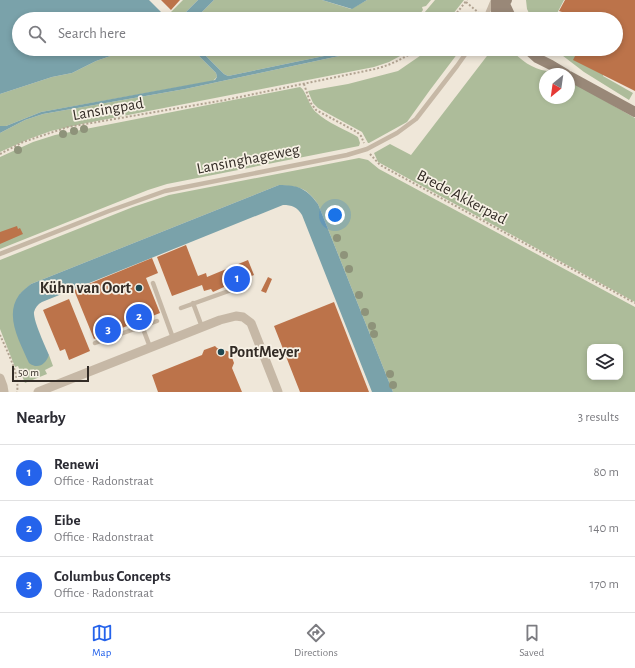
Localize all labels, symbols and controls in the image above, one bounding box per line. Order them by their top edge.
search box [12,12,623,56]
icon: search [26,23,48,45]
text: Search here [58,26,126,41]
north arrow [539,68,575,104]
street label: Lansingpad [71,95,145,123]
street label: Lansinghageweg [195,141,301,177]
street label: Brede Akkerpad [414,167,510,227]
your location [325,205,345,225]
pin: 1 [224,264,250,294]
place label: Kühn van Oort [40,280,132,296]
marker: Kühn van Oort [134,283,144,293]
pin: 2 [126,302,152,332]
pin: 3 [95,315,121,345]
place label: PontMeyer [229,344,300,361]
map controls [587,344,623,380]
button: layers [587,344,623,380]
marker: PontMeyer [216,347,226,357]
scale bar [12,364,89,383]
text: 50 m [18,367,39,378]
text: Nearby [16,409,66,426]
text: 3 results [578,411,619,424]
text: Renewi [54,457,99,472]
text: 1 [27,466,31,479]
text: 80 m [593,466,619,479]
text: Office · Radonstraat [54,475,154,488]
text: Eibe [54,513,80,528]
text: 2 [26,522,32,535]
text: 140 m [589,522,619,535]
text: Office · Radonstraat [54,531,154,544]
text: Columbus Concepts [54,569,171,584]
text: 3 [26,578,32,591]
text: 170 m [590,578,619,591]
text: Office · Radonstraat [54,587,154,600]
tab: Map [91,622,113,659]
tab: Directions [294,622,338,659]
tab: Saved [519,622,544,659]

